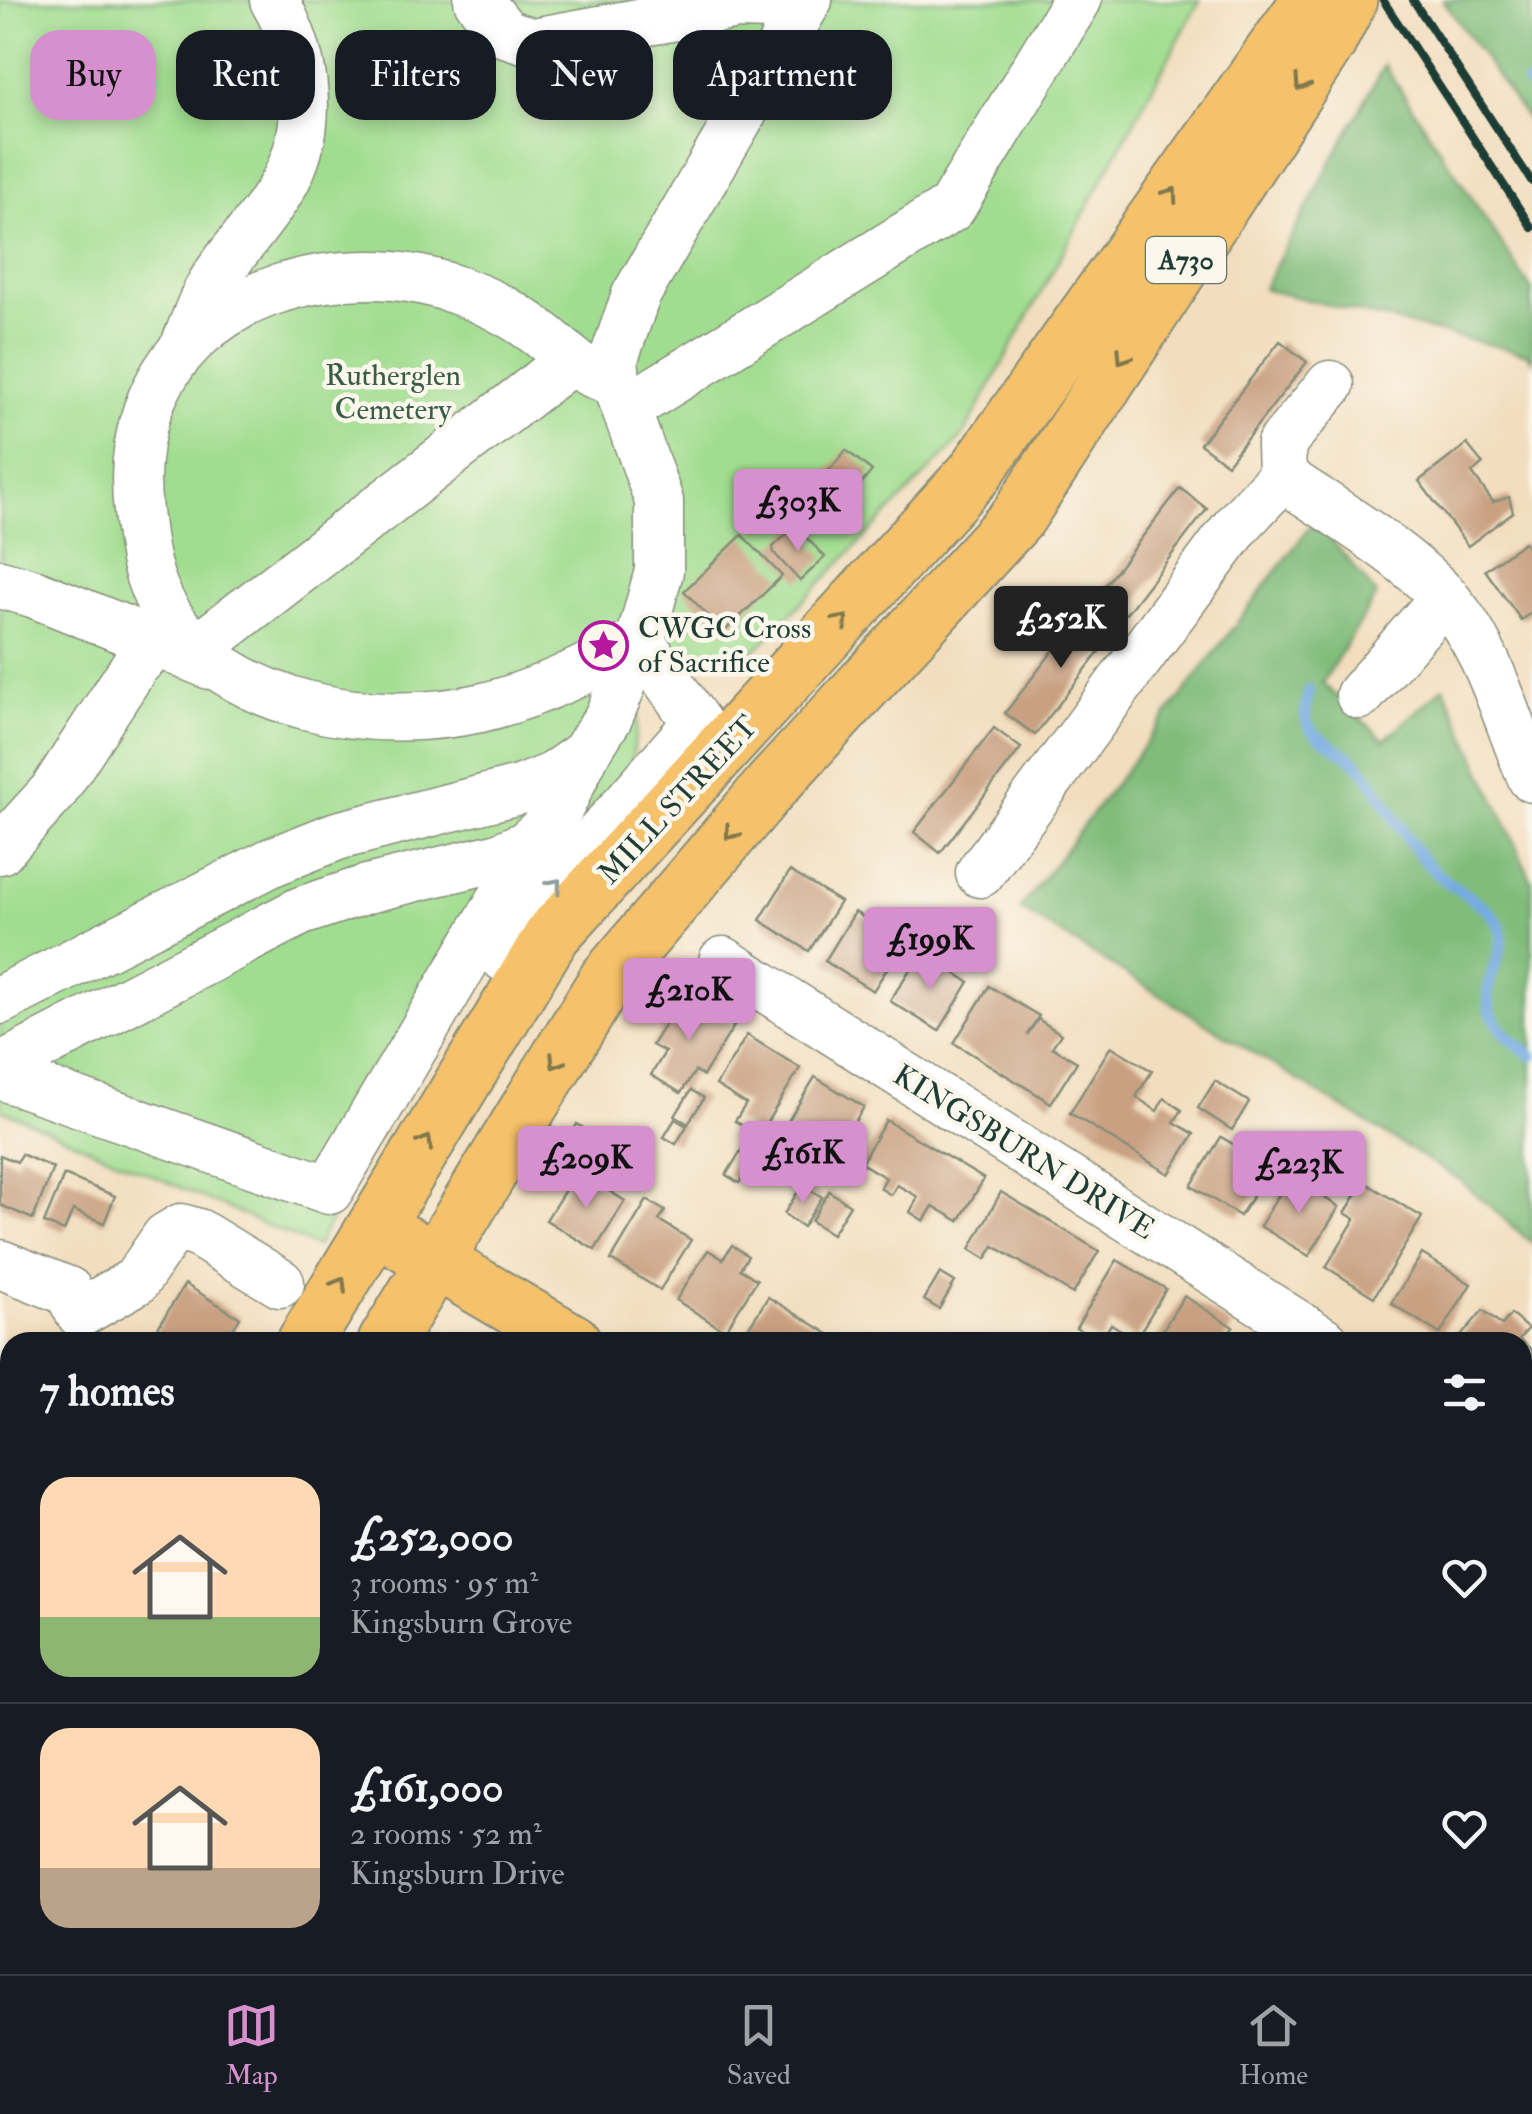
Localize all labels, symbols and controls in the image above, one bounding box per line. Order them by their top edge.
chip: Buy [30,30,156,120]
chip: Rent [176,30,315,120]
chip: Filters [335,30,496,120]
chip: New [516,30,653,120]
chip: Apartment [673,30,892,120]
one-way arrow [1294,74,1313,92]
one-way arrow [1159,187,1177,205]
road number: A730 [1146,237,1226,283]
one-way arrow [1117,346,1136,364]
park label: Rutherglen Cemetery [325,357,461,428]
pin: £303K [728,469,868,554]
text: £303K [756,481,840,521]
pin: £252K [991,586,1131,671]
text: £252K [1016,598,1106,638]
place label: CWGC Cross of Sacrifice [638,610,811,681]
one-way arrow [830,614,848,633]
place icon: CWGC Cross of Sacrifice [577,619,629,671]
street label: MILL STREET [591,708,765,892]
one-way arrow [725,821,743,839]
one-way arrow [543,878,561,896]
pin: £199K [860,907,1000,992]
text: £199K [886,919,974,959]
pin: £210K [619,958,759,1043]
text: £210K [645,970,733,1010]
one-way arrow [549,1051,568,1069]
street label: KINGSBURN DRIVE [887,1057,1161,1247]
pin: £161K [733,1121,873,1206]
pin: £209K [516,1126,656,1211]
pin: £223K [1229,1131,1369,1216]
text: £161K [762,1133,844,1173]
one-way arrow [414,1135,433,1153]
text: £209K [540,1138,632,1178]
text: £223K [1255,1143,1343,1183]
one-way arrow [328,1277,347,1295]
icon: filters [1437,1365,1492,1420]
text: 7 homes [40,1366,175,1418]
text: £252,000 [350,1511,514,1563]
icon: home [120,1517,240,1637]
icon: heart [1437,1550,1492,1605]
text: 3 rooms · 95 m² [350,1563,538,1603]
text: Kingsburn Grove [350,1603,572,1643]
text: £161,000 [350,1762,504,1814]
icon: home [120,1768,240,1888]
icon: heart [1437,1801,1492,1856]
text: 2 rooms · 52 m² [350,1814,542,1854]
text: Kingsburn Drive [350,1854,565,1894]
tab: Map [224,1998,279,2093]
tab: Saved [727,1998,791,2093]
tab: Home [1239,1998,1308,2093]

